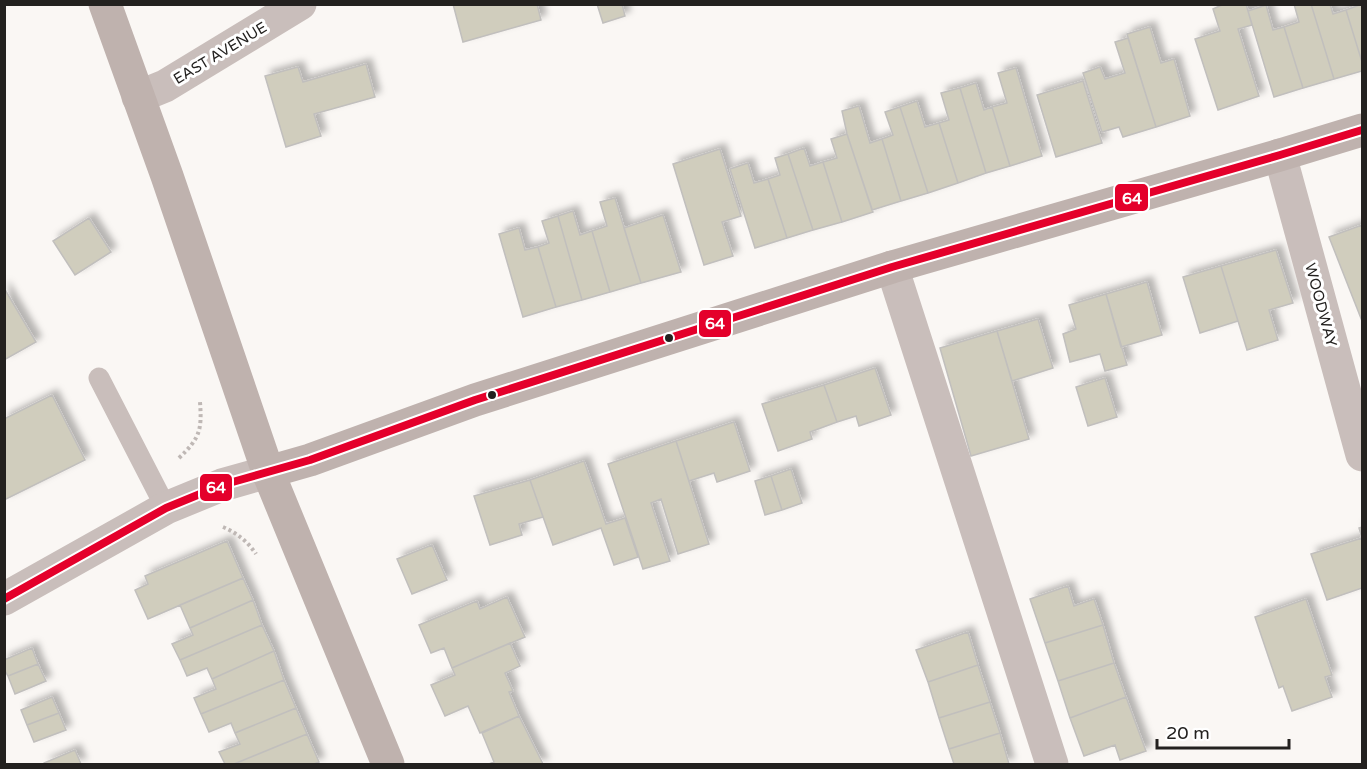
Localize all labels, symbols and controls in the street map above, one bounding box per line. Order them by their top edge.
street label: EAST AVENUE [170,18,270,88]
line badge: 64 [1114,183,1149,212]
text: 64 [1122,189,1142,209]
street label: WOODWAY [1301,261,1341,349]
line badge: 64 [698,309,732,338]
text: 64 [705,314,725,334]
unlabelled marker [663,332,675,344]
unlabelled marker [486,389,498,401]
line badge: 64 [199,473,233,502]
text: 64 [206,478,226,498]
scale bar [1157,712,1289,750]
text: 20 m [1166,722,1210,744]

